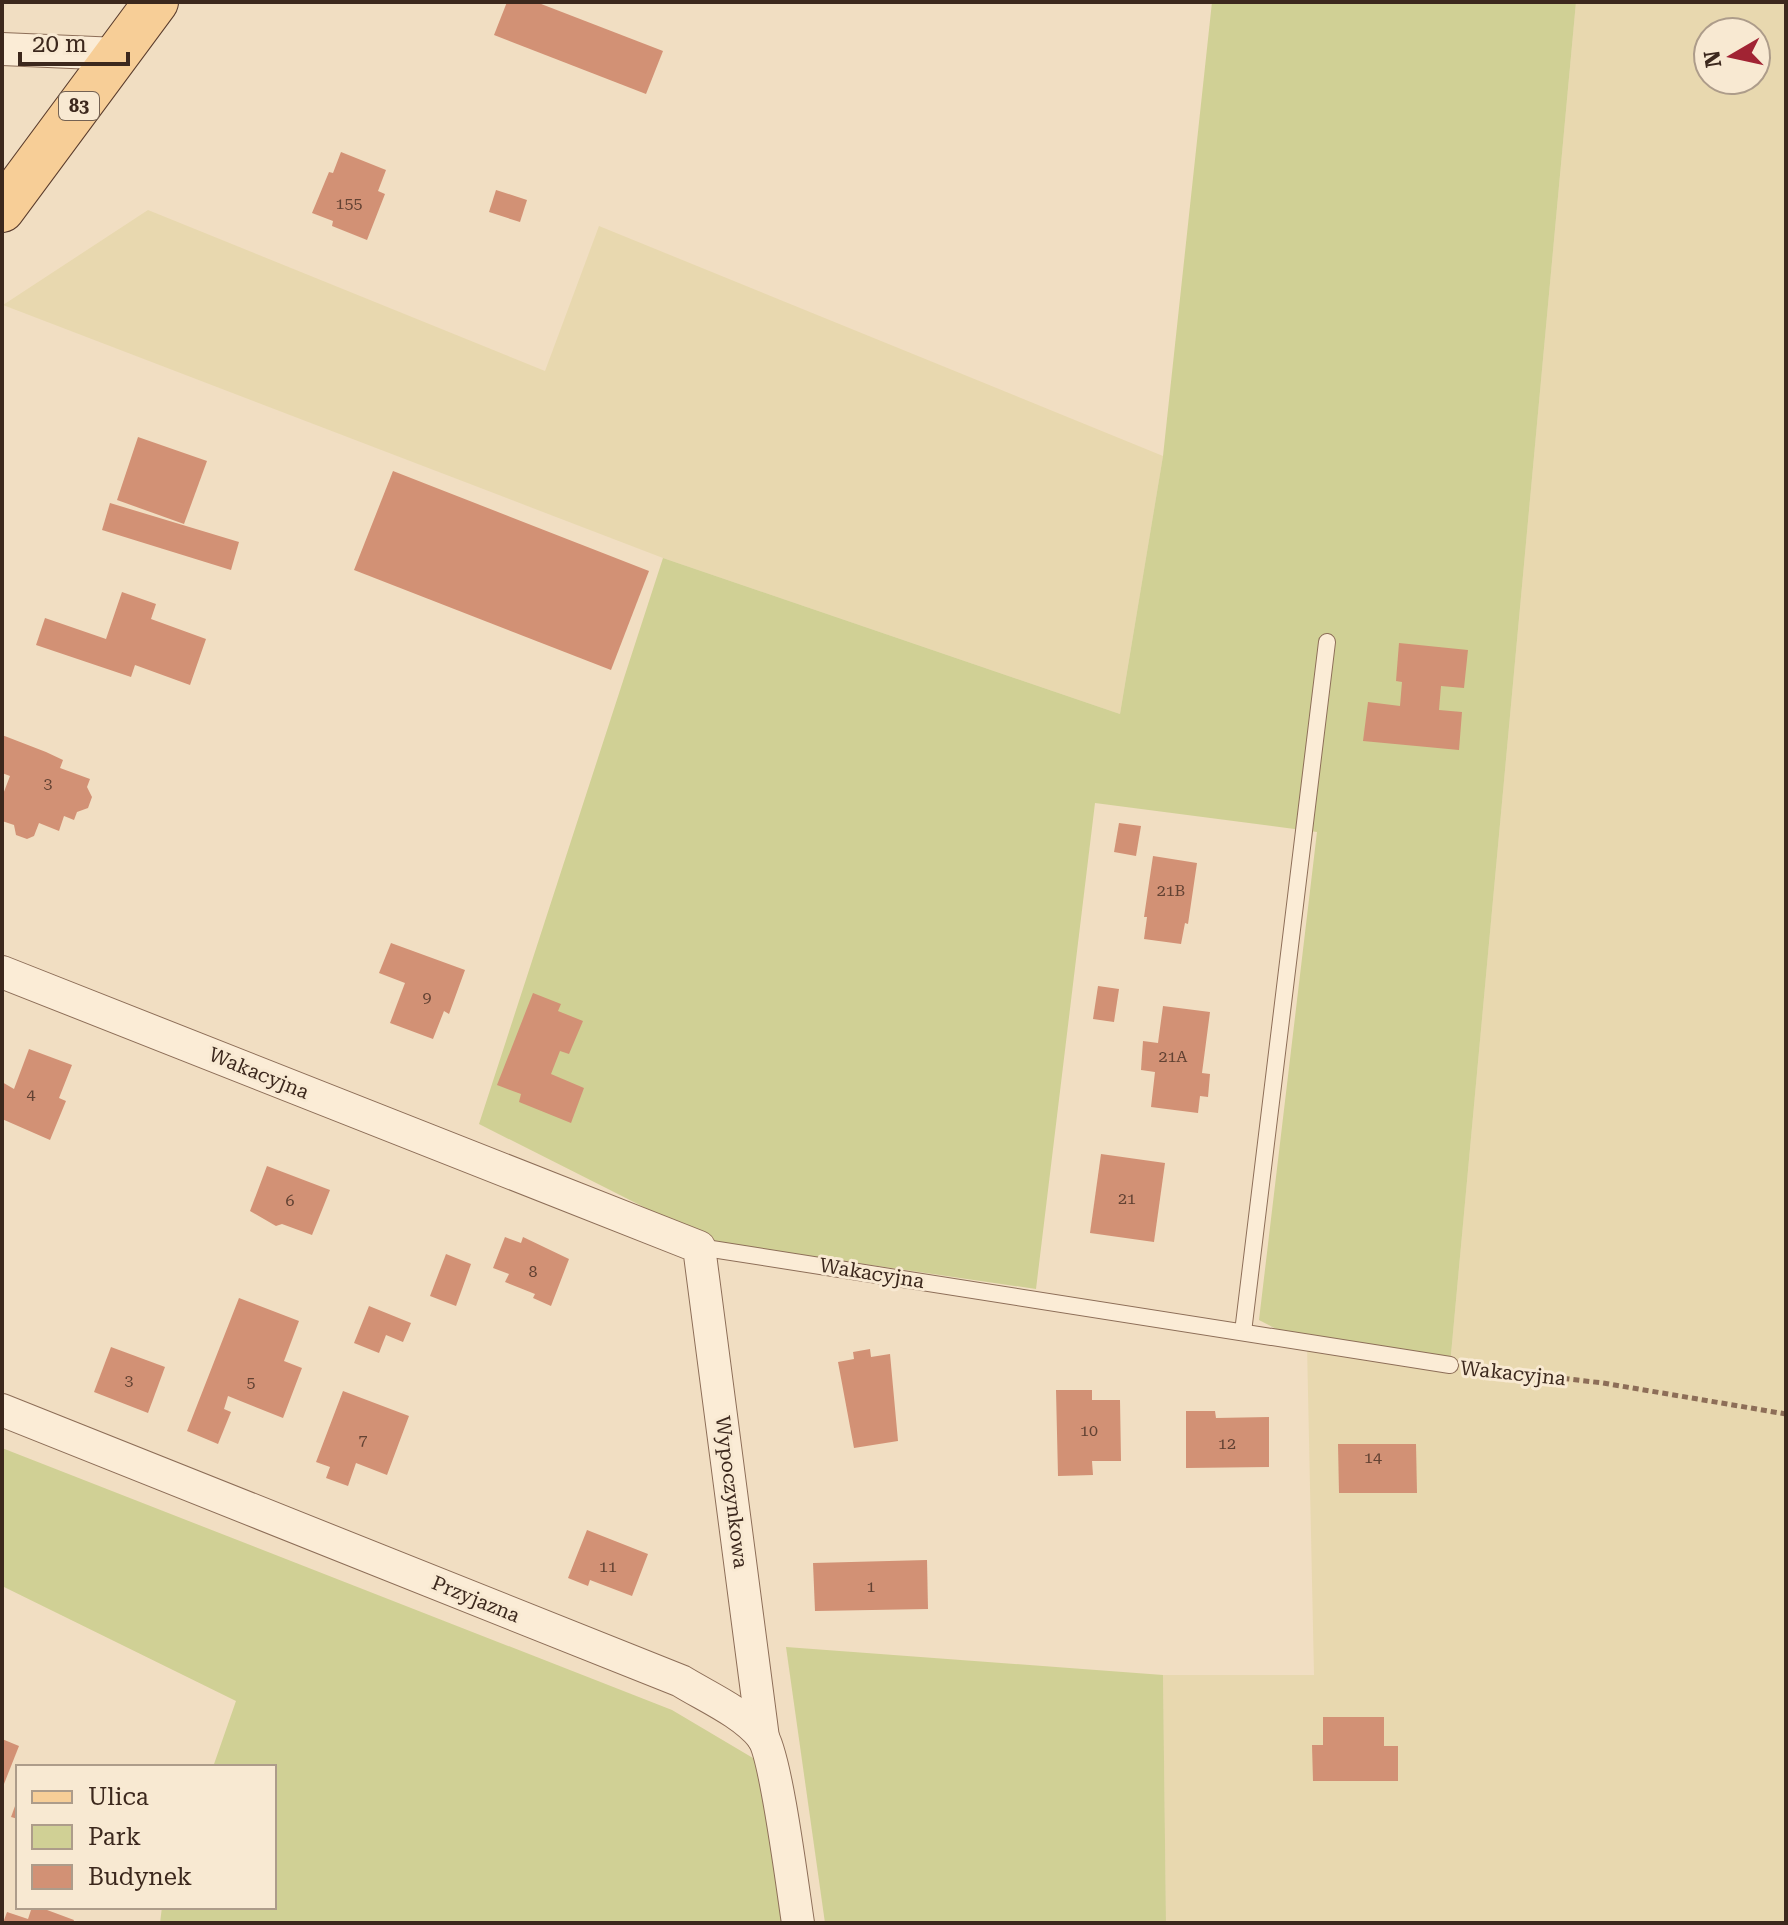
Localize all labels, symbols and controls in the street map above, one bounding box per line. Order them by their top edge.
scale bar [20,16,128,66]
north arrow [1692,16,1772,96]
text: 20 m [32,30,87,58]
text: N [1699,49,1726,69]
road number: 83 [59,92,99,120]
house number: 155 [336,194,362,213]
house number: 3 [44,774,53,793]
house number: 21B [1157,881,1185,900]
house number: 9 [423,988,432,1007]
street label: Wakacyjna [205,1042,313,1104]
house number: 21A [1158,1047,1188,1066]
house number: 4 [27,1085,36,1104]
house number: 21 [1118,1189,1136,1208]
house number: 6 [286,1191,295,1210]
street label: Wakacyjna [818,1253,926,1293]
house number: 8 [529,1262,538,1281]
street label: Wakacyjna [1459,1356,1567,1390]
house number: 3 [125,1371,134,1390]
house number: 5 [247,1373,256,1392]
street label: Wypoczynkowa [711,1414,753,1570]
house number: 10 [1080,1421,1098,1440]
house number: 7 [359,1430,368,1449]
house number: 12 [1218,1434,1236,1453]
house number: 14 [1364,1448,1382,1467]
house number: 11 [599,1557,617,1576]
street label: Przyjazna [428,1570,524,1628]
house number: 1 [867,1577,876,1596]
legend [16,1765,276,1909]
text: Ulica [88,1783,149,1811]
text: Park [88,1823,141,1851]
text: Budynek [88,1863,192,1891]

